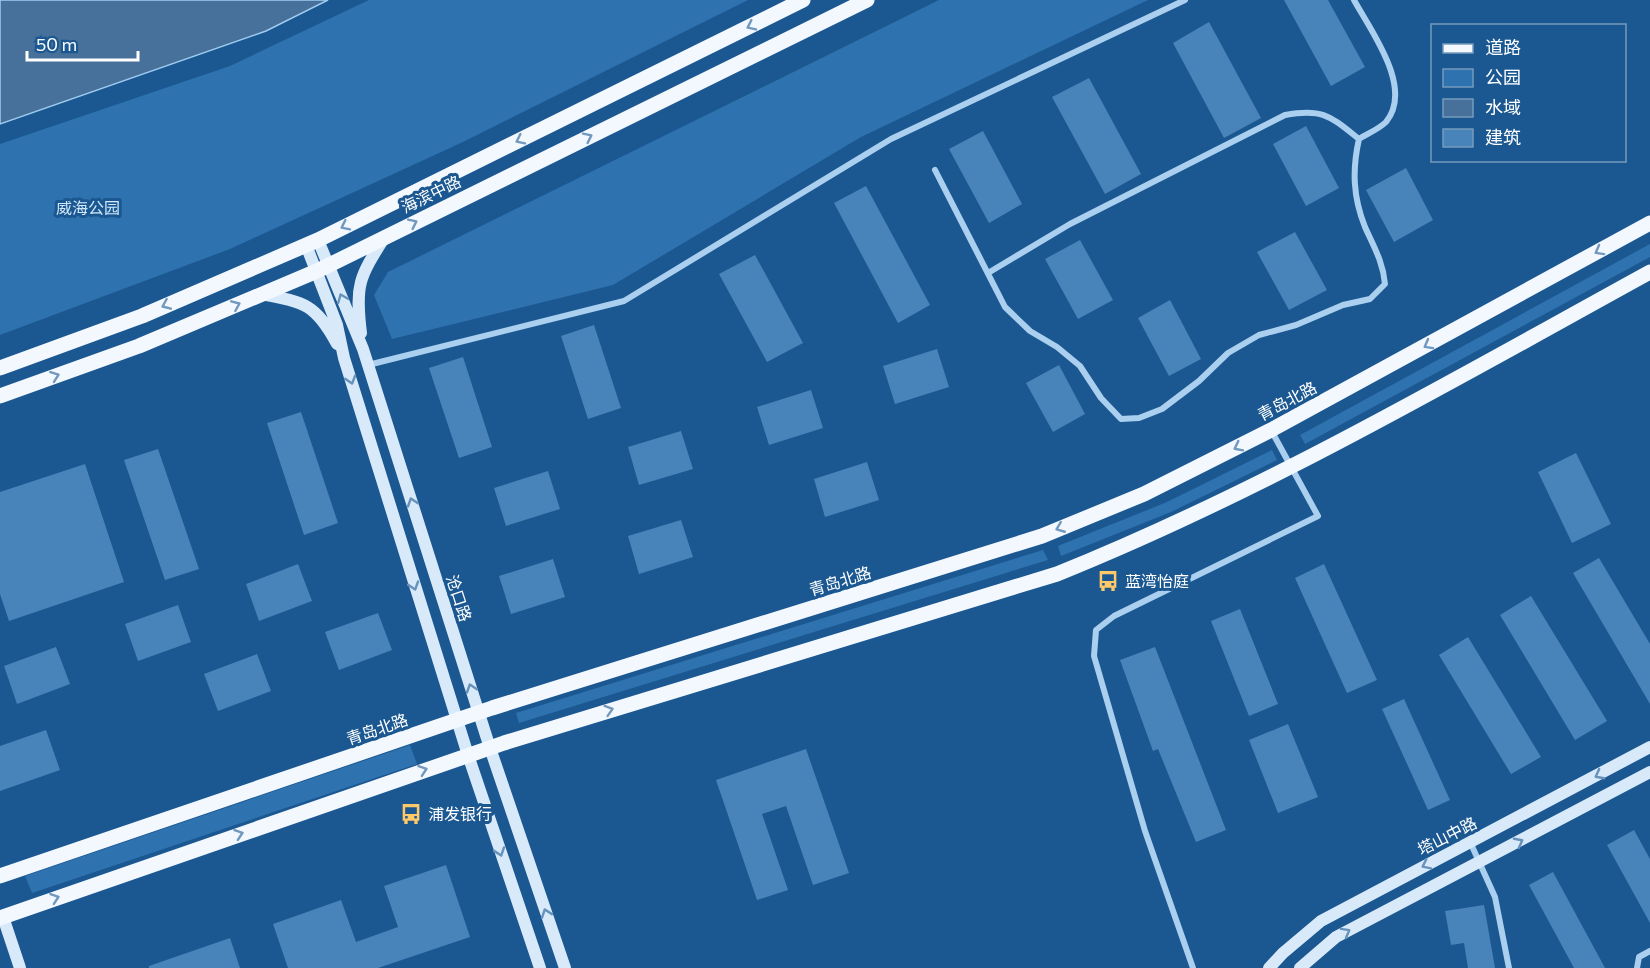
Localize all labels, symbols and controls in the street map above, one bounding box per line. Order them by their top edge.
one-way arrow [747,19,757,30]
scale bar [27,24,138,62]
legend [1431,24,1626,162]
text: 50 m [36,33,77,55]
text: 道路 [1485,36,1521,58]
text: 公园 [1485,66,1521,88]
text: 水域 [1485,96,1521,118]
text: 建筑 [1485,126,1521,148]
one-way arrow [515,133,526,144]
one-way arrow [582,133,593,144]
street label: 海滨中路 [398,171,464,216]
park label: 威海公园 [56,198,120,217]
one-way arrow [340,219,351,231]
one-way arrow [407,219,418,230]
one-way arrow [1594,244,1605,255]
one-way arrow [337,293,349,304]
one-way arrow [162,298,173,310]
one-way arrow [230,300,241,312]
one-way arrow [1423,338,1434,349]
one-way arrow [49,371,60,384]
one-way arrow [344,374,356,385]
street label: 青岛北路 [1254,377,1319,424]
one-way arrow [1233,440,1244,451]
one-way arrow [407,497,419,508]
one-way arrow [1056,521,1067,533]
street label: 青岛北路 [806,562,873,599]
bus stop icon: 蓝湾怡庭 [1096,569,1120,593]
place label: 蓝湾怡庭 [1125,571,1189,590]
street label: 沧口路 [443,572,476,624]
one-way arrow [407,580,420,591]
one-way arrow [465,683,478,694]
one-way arrow [603,705,614,717]
street label: 青岛北路 [343,709,410,748]
one-way arrow [417,765,428,778]
one-way arrow [1594,768,1605,779]
bus stop icon: 浦发银行 [399,802,423,826]
place label: 浦发银行 [428,804,492,823]
street label: 塔山中路 [1414,813,1480,859]
one-way arrow [233,829,244,842]
one-way arrow [1513,838,1523,849]
one-way arrow [493,846,506,857]
one-way arrow [1421,858,1432,870]
one-way arrow [49,893,60,906]
one-way arrow [541,908,553,919]
one-way arrow [1340,928,1350,939]

